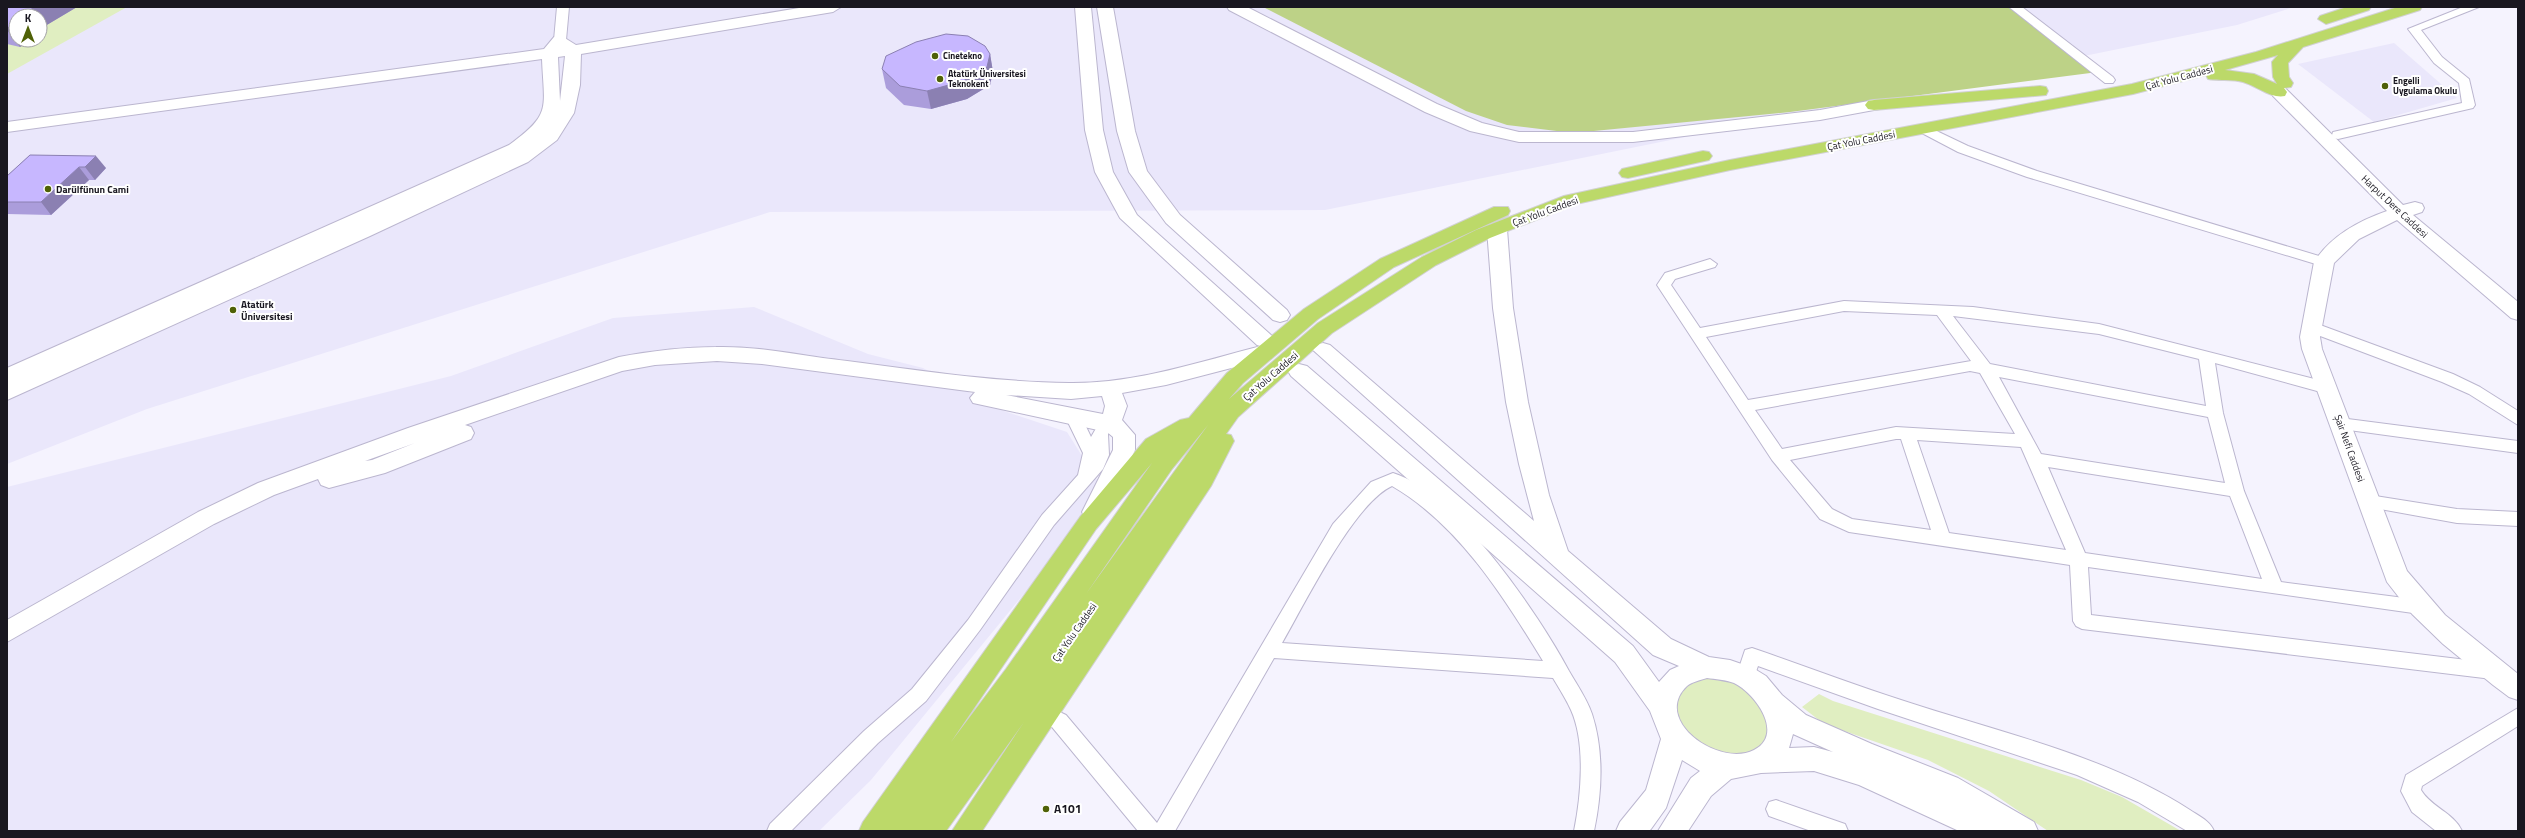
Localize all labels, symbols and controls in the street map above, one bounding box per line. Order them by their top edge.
north arrow [8,8,48,48]
text: K [25,10,32,26]
place label: Cinetekno [943,49,982,62]
marker: Cinetekno [930,51,940,61]
street label: Çat Yolu Caddesi [2144,61,2214,94]
place label: Atatürk Üniversitesi Teknokent [948,67,1026,90]
marker: Atatürk Üniversitesi Teknokent [935,74,945,84]
place label: Engelli Uygulama Okulu [2393,74,2457,97]
marker: Engelli Uygulama Okulu [2380,81,2390,91]
street label: Çat Yolu Caddesi [1826,127,1896,154]
street label: Harput Dere Caddesi [2358,171,2431,241]
place label: Darülfünun Cami [56,182,129,197]
marker: Darülfünun Cami [43,184,53,194]
street label: Çat Yolu Caddesi [1510,193,1580,230]
place label: Atatürk Üniversitesi [241,297,293,324]
marker: Atatürk Üniversitesi [228,305,238,315]
street label: Çat Yolu Caddesi [1239,348,1301,405]
street label: Şair Nefi Caddesi [2330,412,2369,484]
street label: Çat Yolu Caddesi [1049,600,1100,665]
place label: A101 [1054,799,1081,818]
marker: A101 [1041,804,1051,814]

